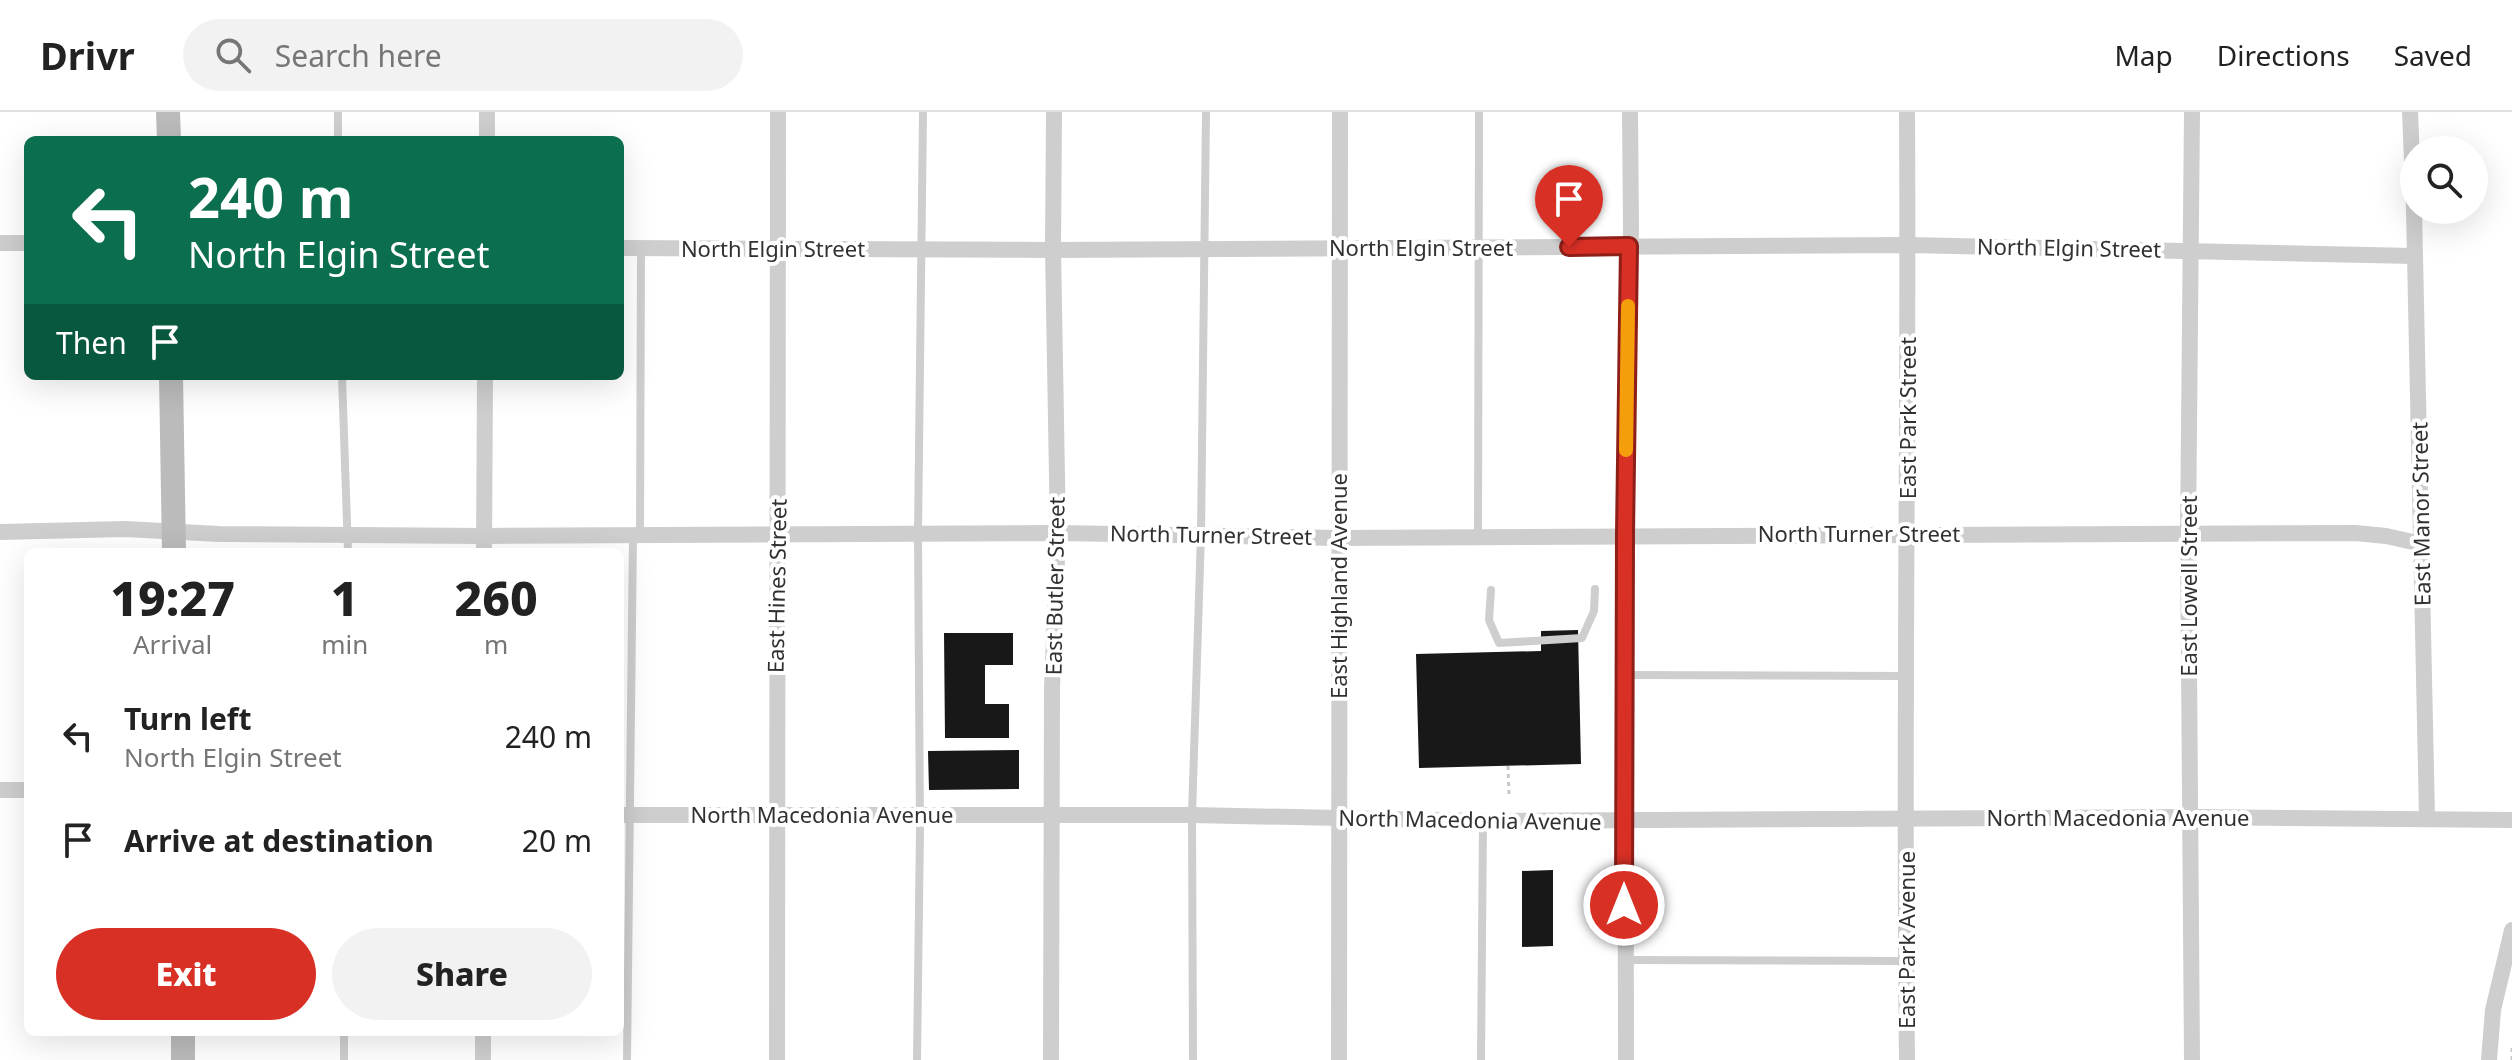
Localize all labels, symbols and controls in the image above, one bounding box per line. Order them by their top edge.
search box [183,19,743,91]
text: Drivr [40,29,135,81]
icon: search [211,33,255,77]
text: Search here [275,35,442,76]
text: Map [2114,36,2173,74]
text: Directions [2217,36,2350,74]
text: Saved [2394,36,2472,74]
map controls [2400,136,2488,224]
button: search [2400,136,2488,224]
text: 240 m [188,158,353,234]
pin [1535,165,1603,247]
icon: left [56,168,160,272]
icon: arrive [1547,177,1591,221]
text: North Elgin Street [188,230,489,279]
street label: North Elgin Street [1977,230,2161,264]
street label: North Elgin Street [1329,232,1513,262]
street label: North Elgin Street [681,233,865,263]
icon: arrive [143,320,187,364]
text: Then [56,322,127,363]
street label: East Park Street [1892,337,1922,499]
street label: East Manor Street [2403,422,2437,606]
street label: East Highland Avenue [1323,473,1353,699]
street label: East Lowell Street [2173,495,2203,677]
street label: East Butler Street [1037,496,1071,676]
street label: East Hines Street [759,498,793,673]
street label: North Turner Street [1110,517,1313,551]
street label: North Turner Street [1758,518,1960,548]
text: 19:27 [110,565,235,630]
text: 1 [331,565,359,630]
text: 260 [455,565,538,630]
text: Arrival [133,626,212,662]
text: min [321,626,368,662]
text: m [484,626,508,662]
text: Turn left [124,698,252,739]
icon: left [56,714,100,758]
text: 240 m [505,716,592,757]
text: North Elgin Street [124,739,342,775]
street label: North Macedonia Avenue [690,799,954,829]
street label: North Macedonia Avenue [1338,802,1602,836]
street label: North Macedonia Avenue [1986,802,2250,832]
icon: arrive [56,818,100,862]
text: Arrive at destination [124,820,434,861]
text: 20 m [522,820,592,861]
street label: East Park Avenue [1891,851,1921,1029]
position arrow [1582,863,1666,947]
button: Exit [56,928,316,1020]
button: Share [332,928,592,1020]

